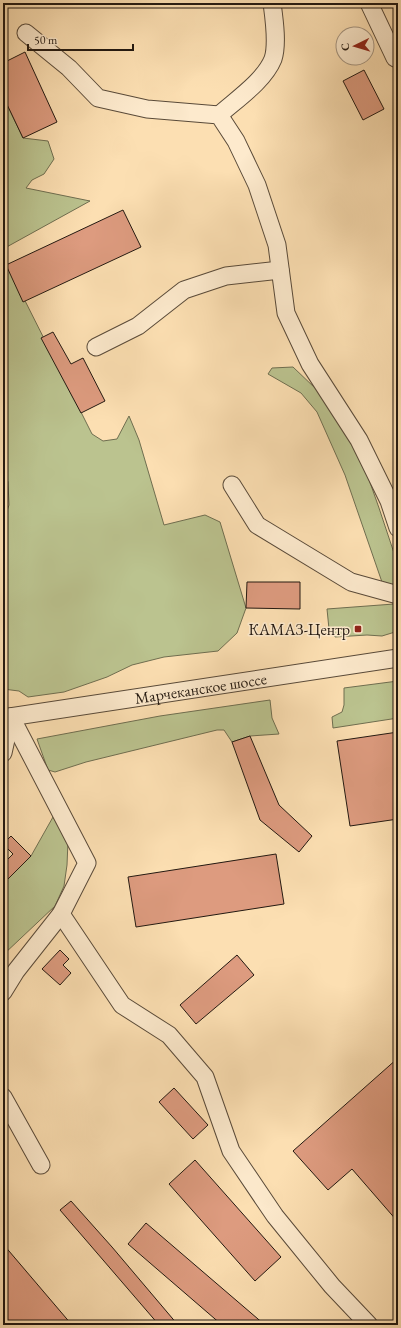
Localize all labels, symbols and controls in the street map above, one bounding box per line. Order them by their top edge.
scale bar [28,26,133,52]
north arrow [335,26,375,66]
text: 50 m [34,32,58,48]
text: С [338,42,352,51]
place label: КАМАЗ-Центр [248,619,350,640]
marker: КАМАЗ-Центр [353,624,363,634]
street label: Марчеканское шоссе [133,668,268,709]

